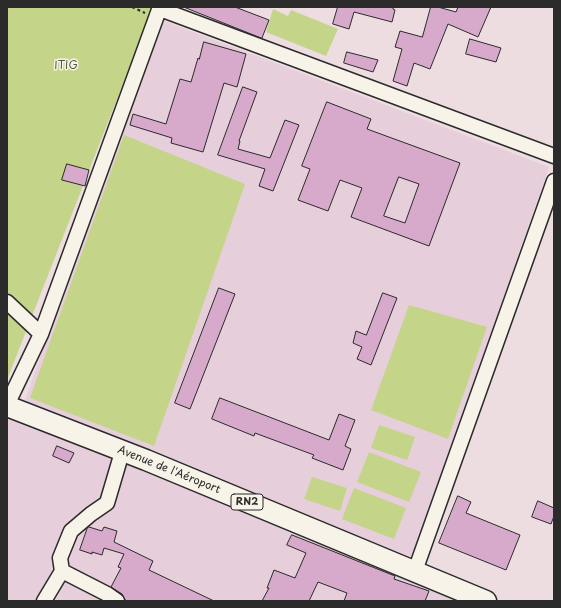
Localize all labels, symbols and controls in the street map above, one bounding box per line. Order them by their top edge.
park label: ITIG [54,59,78,73]
street label: Avenue de l'Aéroport [116,443,222,497]
road number: RN2 [231,494,263,510]

